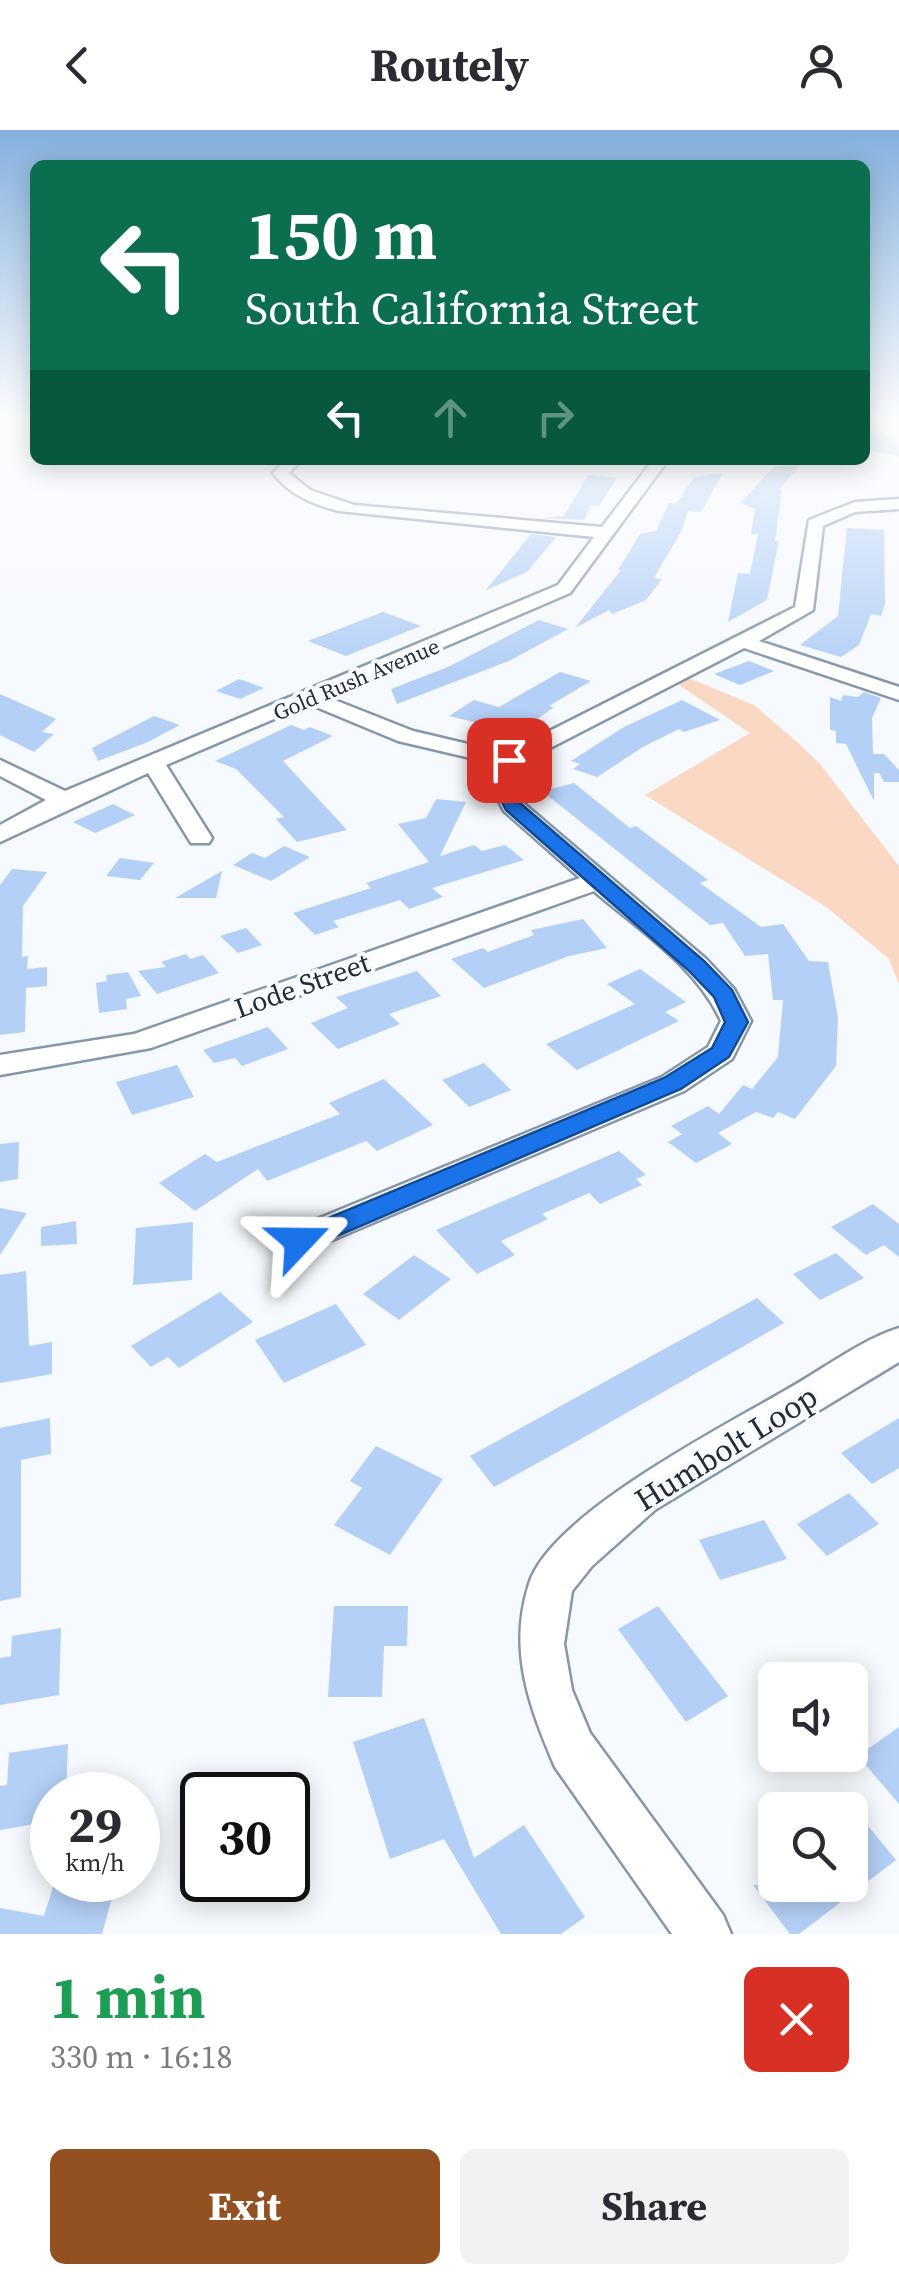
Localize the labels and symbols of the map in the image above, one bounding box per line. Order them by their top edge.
street label: Gold Rush Avenue [268,630,444,728]
pin [467,718,552,803]
street label: Lode Street [229,943,376,1027]
position arrow [247,1189,351,1293]
street label: Humbolt Loop [626,1374,826,1522]
speed limit sign: 30 [180,1772,310,1902]

